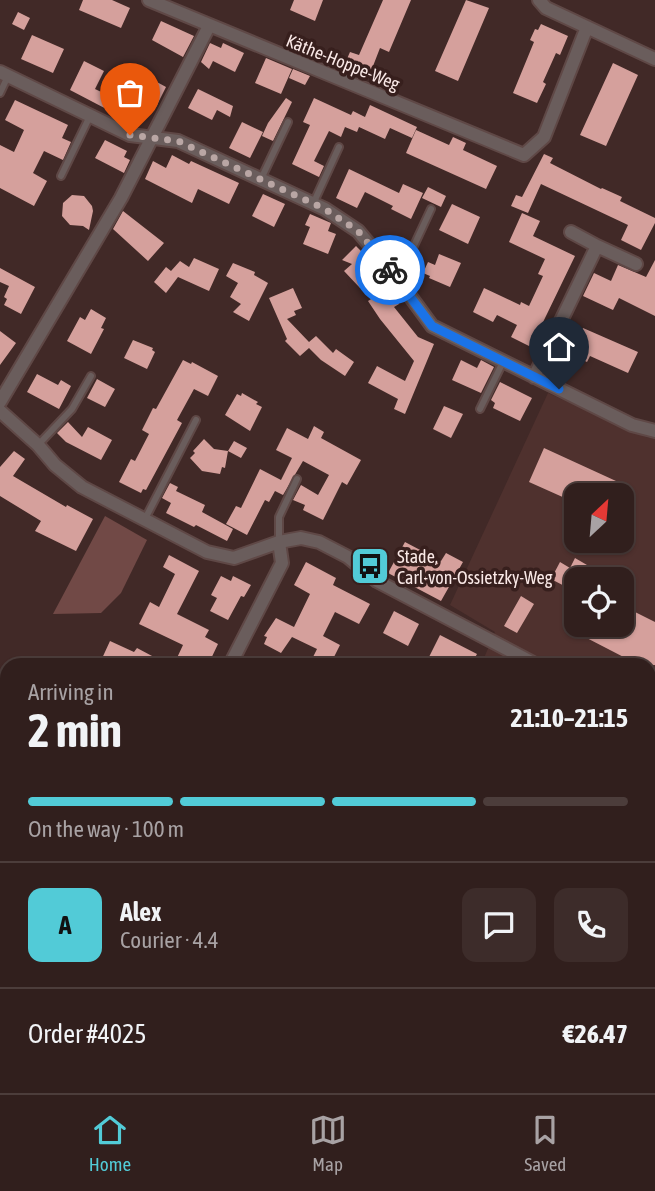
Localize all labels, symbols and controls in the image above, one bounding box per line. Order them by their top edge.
street label: Käthe-Hoppe-Weg [283,30,403,94]
pin [100,63,160,135]
icon: bag [111,74,149,112]
courier [355,235,425,305]
icon: bike [371,251,409,289]
pin [529,317,589,389]
icon: home [540,328,578,366]
north arrow [564,483,634,553]
map controls [564,483,634,637]
bus stop icon: Stade, Carl-von-Ossietzky-Weg [349,545,391,587]
place label: Stade, Carl-von-Ossietzky-Weg [397,546,553,588]
button: locate [564,567,634,637]
text: Arriving in [28,679,114,705]
text: 21:10–21:15 [511,703,628,733]
text: 2 min [28,704,122,757]
text: On the way · 100 m [28,816,184,842]
button: chat [462,888,536,962]
button: phone [554,888,628,962]
text: Alex [120,897,161,927]
text: A [59,910,71,940]
text: Courier · 4.4 [120,927,219,953]
text: Order #4025 [28,1019,147,1049]
text: €26.47 [563,1019,628,1049]
tab: Home [89,1111,131,1175]
tab: Map [309,1111,347,1175]
tab: Saved [524,1111,566,1175]

